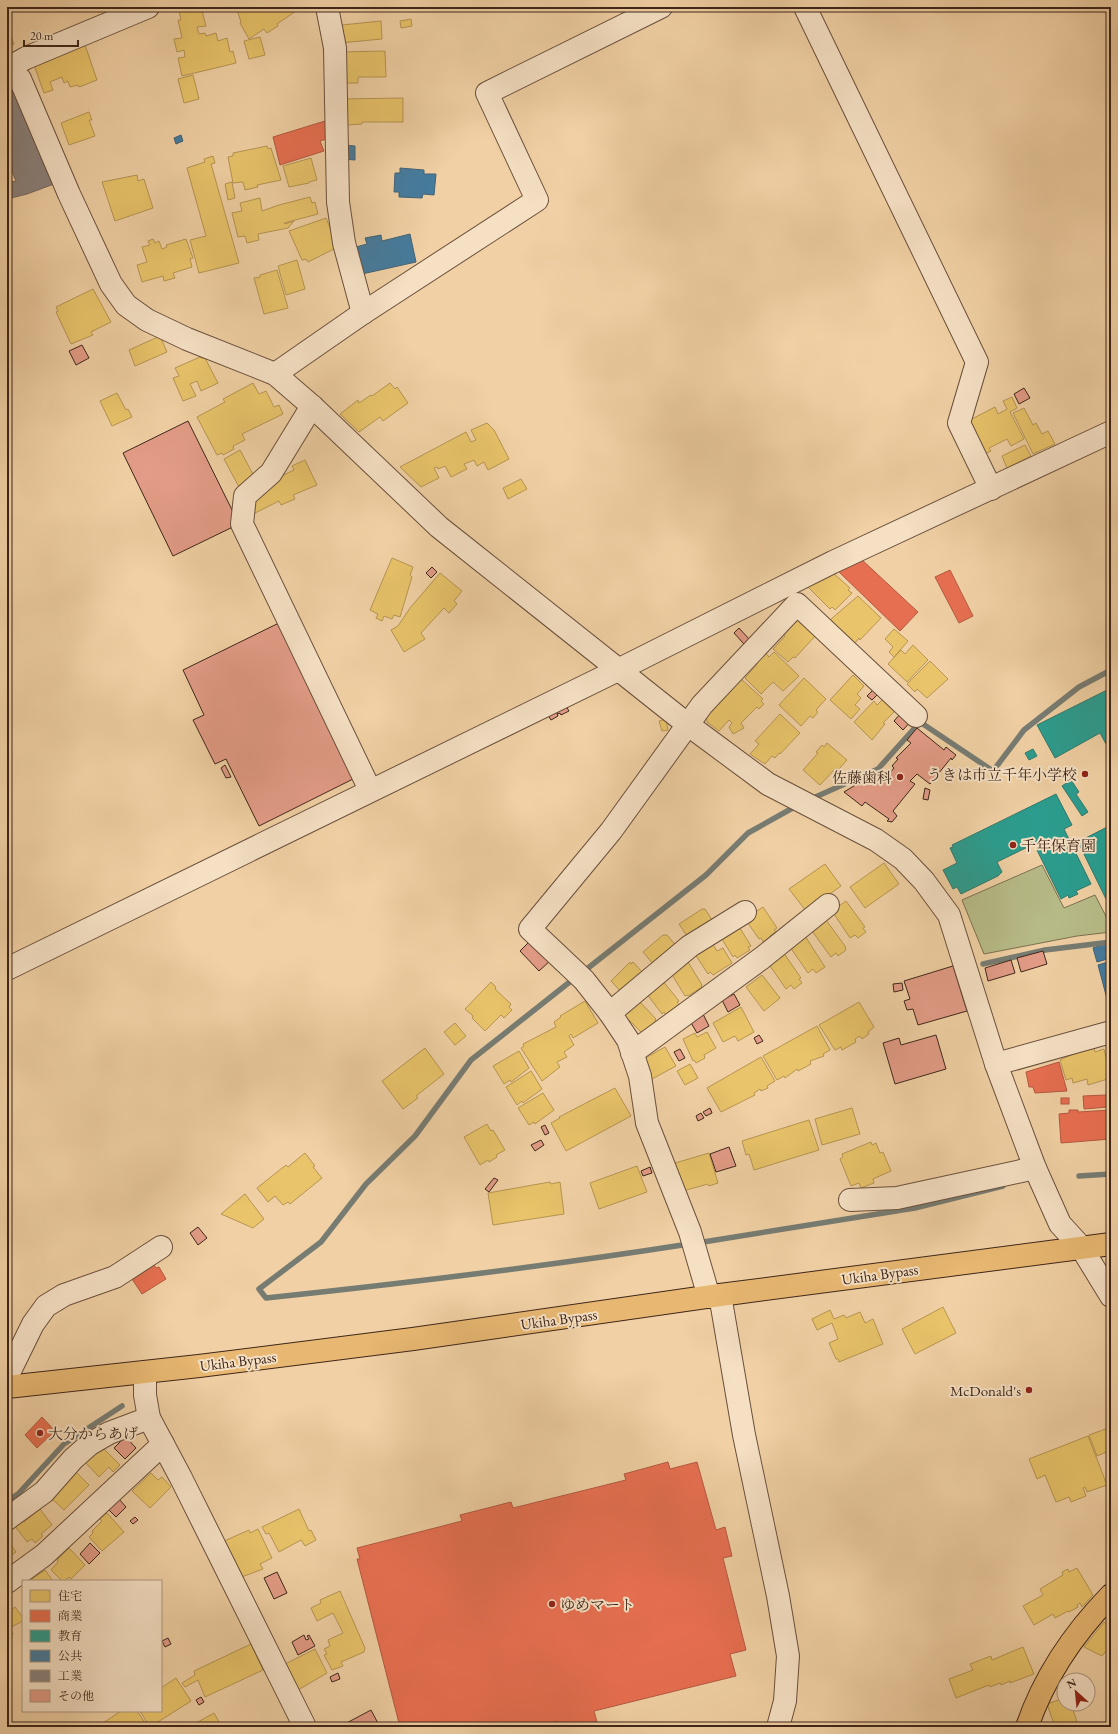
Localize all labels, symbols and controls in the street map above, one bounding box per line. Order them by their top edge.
scale bar [24,22,78,48]
text: 20 m [30,28,54,44]
place label: うきは市立千年小学校 [927,765,1077,784]
place label: 佐藤歯科 [832,768,892,787]
marker: うきは市立千年小学校 [1080,769,1090,779]
marker: 佐藤歯科 [895,772,905,782]
place label: 千年保育園 [1021,836,1096,855]
marker: 千年保育園 [1008,840,1018,850]
street label: Ukiha Bypass [841,1259,920,1289]
street label: Ukiha Bypass [520,1304,599,1334]
street label: Ukiha Bypass [199,1347,278,1375]
place label: McDonald's [950,1381,1021,1400]
marker: McDonald's [1024,1385,1034,1395]
place label: 大分からあげ [48,1424,138,1443]
marker: 大分からあげ [35,1428,45,1438]
legend [22,1580,162,1712]
text: 住宅 [58,1588,82,1604]
place label: ゆめマート [560,1595,635,1614]
marker: ゆめマート [547,1599,557,1609]
text: 商業 [58,1608,82,1624]
text: 教育 [58,1628,82,1644]
text: 公共 [58,1648,82,1664]
text: 工業 [58,1668,82,1684]
north arrow [1056,1672,1096,1712]
text: N [1064,1675,1079,1691]
text: その他 [58,1688,94,1704]

